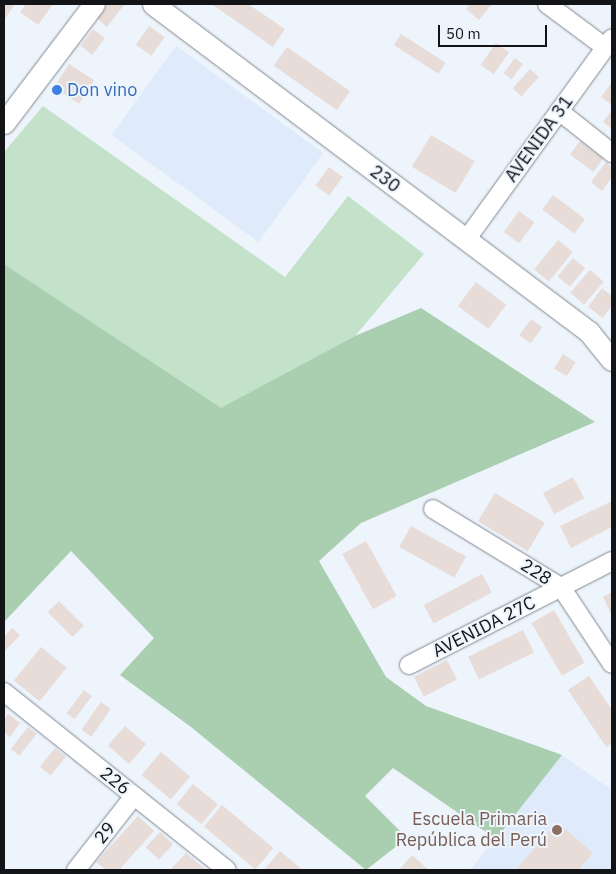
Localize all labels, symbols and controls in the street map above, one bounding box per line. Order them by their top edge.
scale bar [441,15,550,47]
text: 50 m [446,24,481,43]
place label: Don vino [67,79,137,101]
marker: Don vino [51,84,63,96]
street label: AVENIDA 31 [500,92,578,186]
street label: 230 [366,161,404,197]
street label: 228 [517,554,555,590]
street label: AVENIDA 27C [429,592,539,662]
street label: 226 [96,762,134,800]
place label: Escuela Primaria República del Perú [396,809,547,852]
street label: 29 [90,818,120,848]
marker: Escuela Primaria República del Perú [551,824,563,836]

